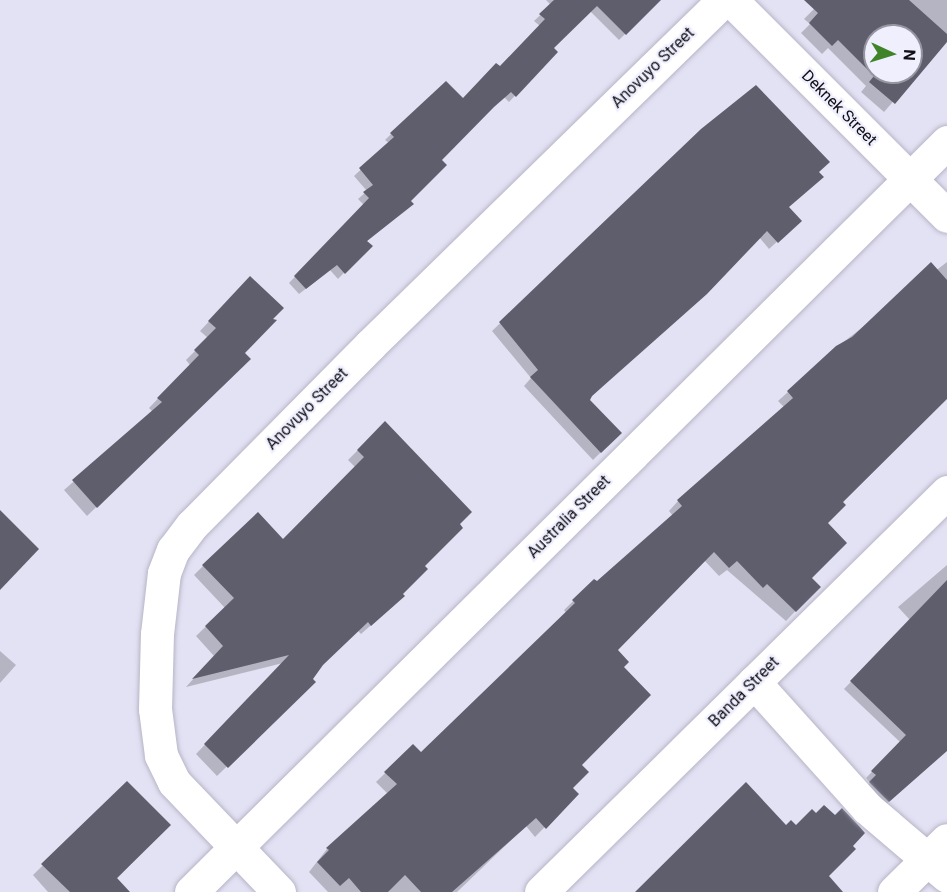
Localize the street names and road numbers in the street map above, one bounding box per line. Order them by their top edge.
street label: Anovuyo Street [608,24,698,112]
street label: Deknek Street [797,66,881,150]
street label: Anovuyo Street [262,364,352,454]
street label: Australia Street [524,472,614,562]
street label: Banda Street [705,653,783,731]

